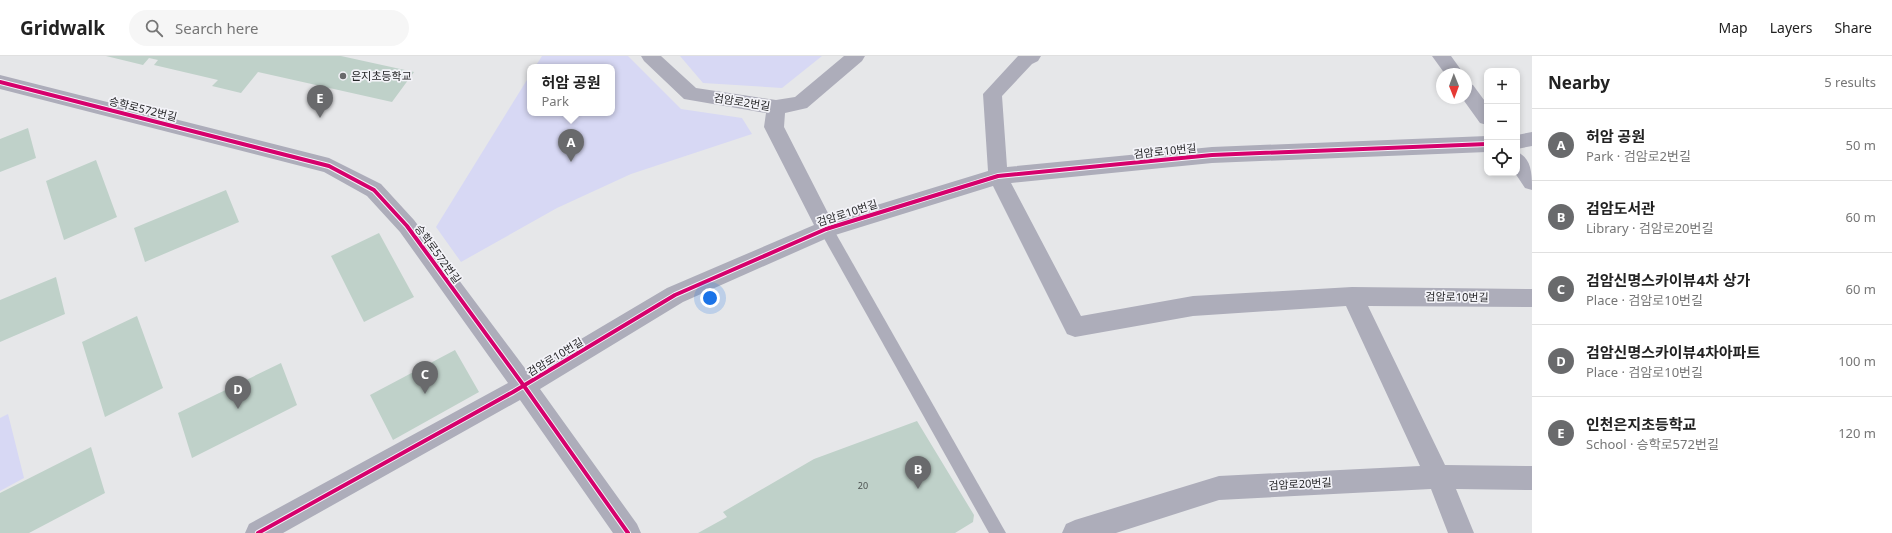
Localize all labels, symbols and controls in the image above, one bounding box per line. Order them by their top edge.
search box [129,10,409,46]
text: Gridwalk [20,15,105,41]
icon: search [143,17,165,39]
text: Search here [175,18,259,38]
text: Map [1719,18,1748,37]
text: Layers [1770,18,1812,37]
text: Share [1834,18,1872,37]
popup [527,64,615,116]
place label: 은지초등학교 [351,68,412,83]
north arrow [1436,68,1472,104]
map controls [1484,68,1520,176]
button: + [1484,68,1520,104]
marker: 은지초등학교 [338,71,348,81]
text: Nearby [1548,71,1610,94]
text: 허암 공원 [541,72,601,92]
text: 5 results [1824,73,1876,91]
pin: E [307,85,333,118]
street label: 검암로2번길 [713,90,771,113]
text: Park [541,92,569,110]
street label: 승학로572번길 [108,93,179,124]
button: − [1484,104,1520,140]
text: 허암 공원 [1586,126,1645,146]
pin: A [558,129,584,162]
text: A [1557,136,1566,154]
text: 50 m [1846,136,1876,154]
street label: 검암로10번길 [1133,140,1197,161]
button: locate [1484,140,1520,176]
text: Park · 검암로2번길 [1586,147,1691,165]
street label: 검암로10번길 [814,196,879,229]
text: 검암도서관 [1586,198,1655,218]
text: B [1557,208,1565,226]
text: 60 m [1846,208,1876,226]
text: Library · 검암로20번길 [1586,219,1713,237]
street label: 승학로572번길 [412,221,465,286]
text: 검암신명스카이뷰4차 상가 [1586,270,1750,290]
text: C [1557,280,1565,298]
text: 60 m [1846,280,1876,298]
your location [700,288,720,308]
street label: 검암로10번길 [1425,288,1489,305]
text: Place · 검암로10번길 [1586,291,1703,309]
street label: 검암로10번길 [524,334,586,379]
text: 검암신명스카이뷰4차아파트 [1586,342,1760,362]
text: D [1556,352,1566,370]
text: 100 m [1838,352,1876,370]
pin: C [412,361,438,394]
text: Place · 검암로10번길 [1586,363,1703,381]
pin: D [225,376,251,409]
text: 인천은지초등학교 [1586,414,1696,434]
text: E [1557,424,1565,442]
text: 120 m [1838,424,1876,442]
text: School · 승학로572번길 [1586,435,1719,453]
pin: B [905,456,931,489]
street label: 검암로20번길 [1268,474,1332,493]
house number: 20 [858,479,868,492]

